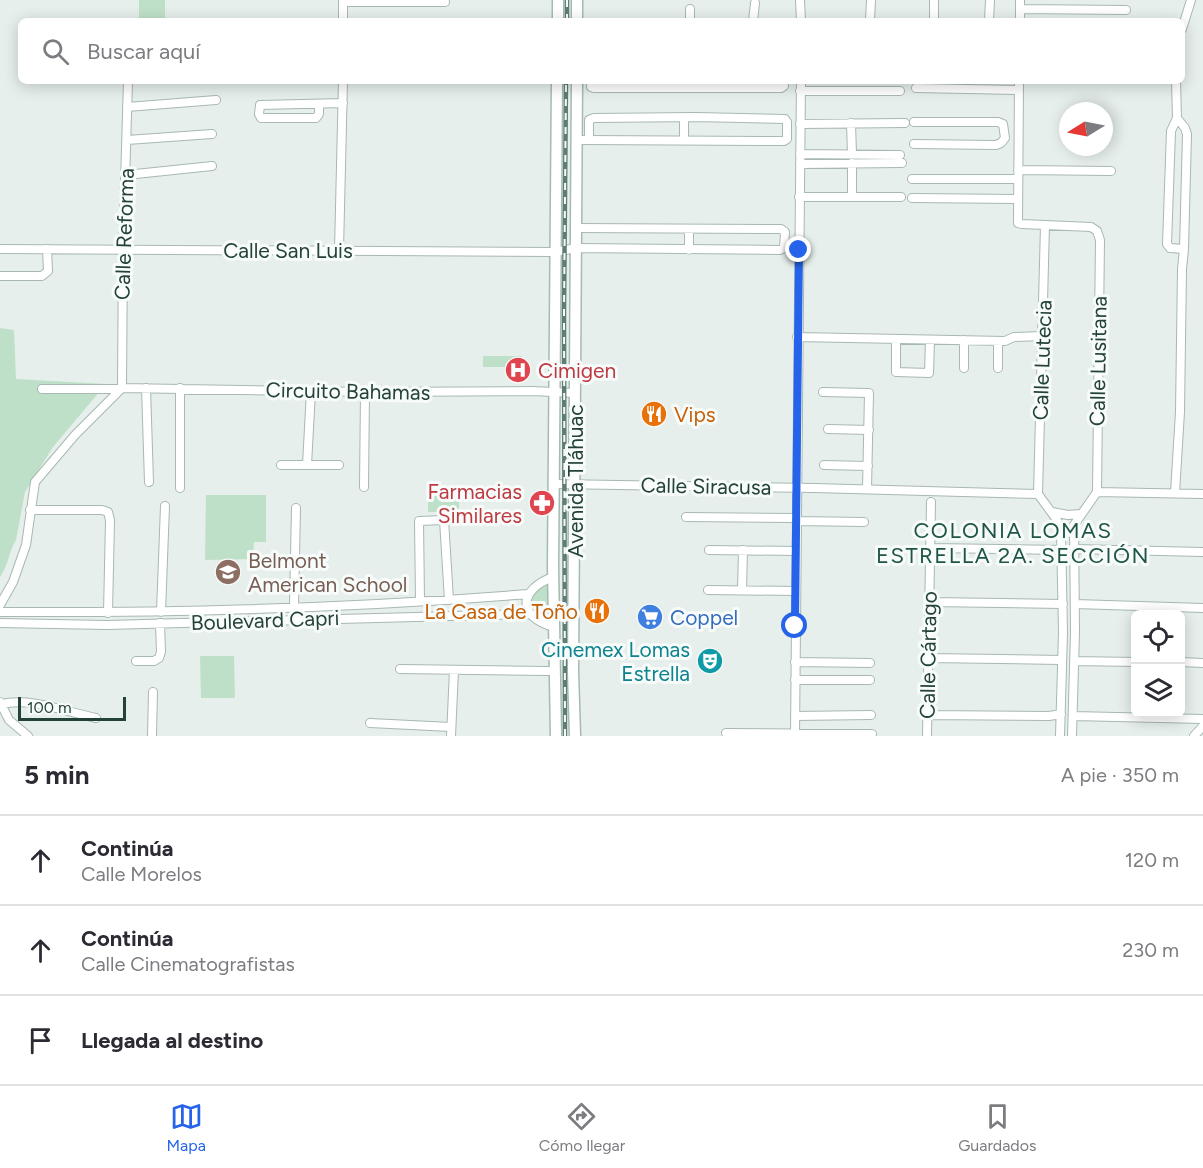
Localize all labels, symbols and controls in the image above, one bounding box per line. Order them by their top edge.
search box [18,18,1185,84]
icon: search [39,35,72,68]
text: Buscar aquí [87,38,200,65]
north arrow [1059,102,1113,156]
street label: Calle Reforma [109,168,139,300]
route end [785,236,811,262]
street label: Calle San Luis [223,238,353,263]
street label: Calle Lusitana [1084,296,1112,426]
street label: Calle Lutecia [1027,299,1057,421]
hospital icon: Cimigen [503,355,533,385]
place label: Cimigen [538,358,616,383]
street label: Circuito Bahamas [265,377,431,405]
restaurant icon: Vips [639,399,669,429]
place label: Vips [674,402,716,427]
street label: Avenida Tláhuac [563,404,588,558]
street label: Calle Siracusa [640,472,772,500]
place label: Farmacias Similares [428,479,522,528]
pharmacy icon: Farmacias Similares [527,488,557,518]
district label: COLONIA LOMAS ESTRELLA 2A. SECCIÓN [876,517,1150,569]
place label: Belmont American School [248,548,407,597]
school or university icon: Belmont American School [213,557,243,587]
street label: Calle Cártago [914,591,942,719]
restaurant icon: La Casa de Toño [582,596,612,626]
place label: La Casa de Toño [424,599,578,624]
supermarket icon: Coppel [635,602,665,632]
street label: Boulevard Capri [190,605,340,635]
place label: Coppel [670,605,738,630]
map controls [1131,610,1185,718]
button: locate [1131,610,1185,664]
route start [781,612,807,638]
place label: Cinemex Lomas Estrella [541,637,690,686]
theatre icon: Cinemex Lomas Estrella [695,646,725,676]
button: layers [1131,664,1185,718]
scale bar [18,694,126,722]
text: 100 m [27,698,72,717]
text: 5 min [24,759,90,791]
text: A pie · 350 m [1061,763,1179,787]
text: Continúa [81,835,174,862]
icon: ahead [24,844,57,877]
text: 120 m [1125,848,1179,872]
text: Calle Morelos [81,862,202,886]
text: Continúa [81,925,174,952]
icon: ahead [24,934,57,967]
text: 230 m [1122,938,1179,962]
text: Calle Cinematografistas [81,952,295,976]
icon: arrive [24,1024,57,1057]
text: Llegada al destino [81,1027,263,1054]
tab: Mapa [166,1100,206,1155]
tab: Cómo llegar [539,1100,625,1155]
tab: Guardados [958,1100,1036,1155]

